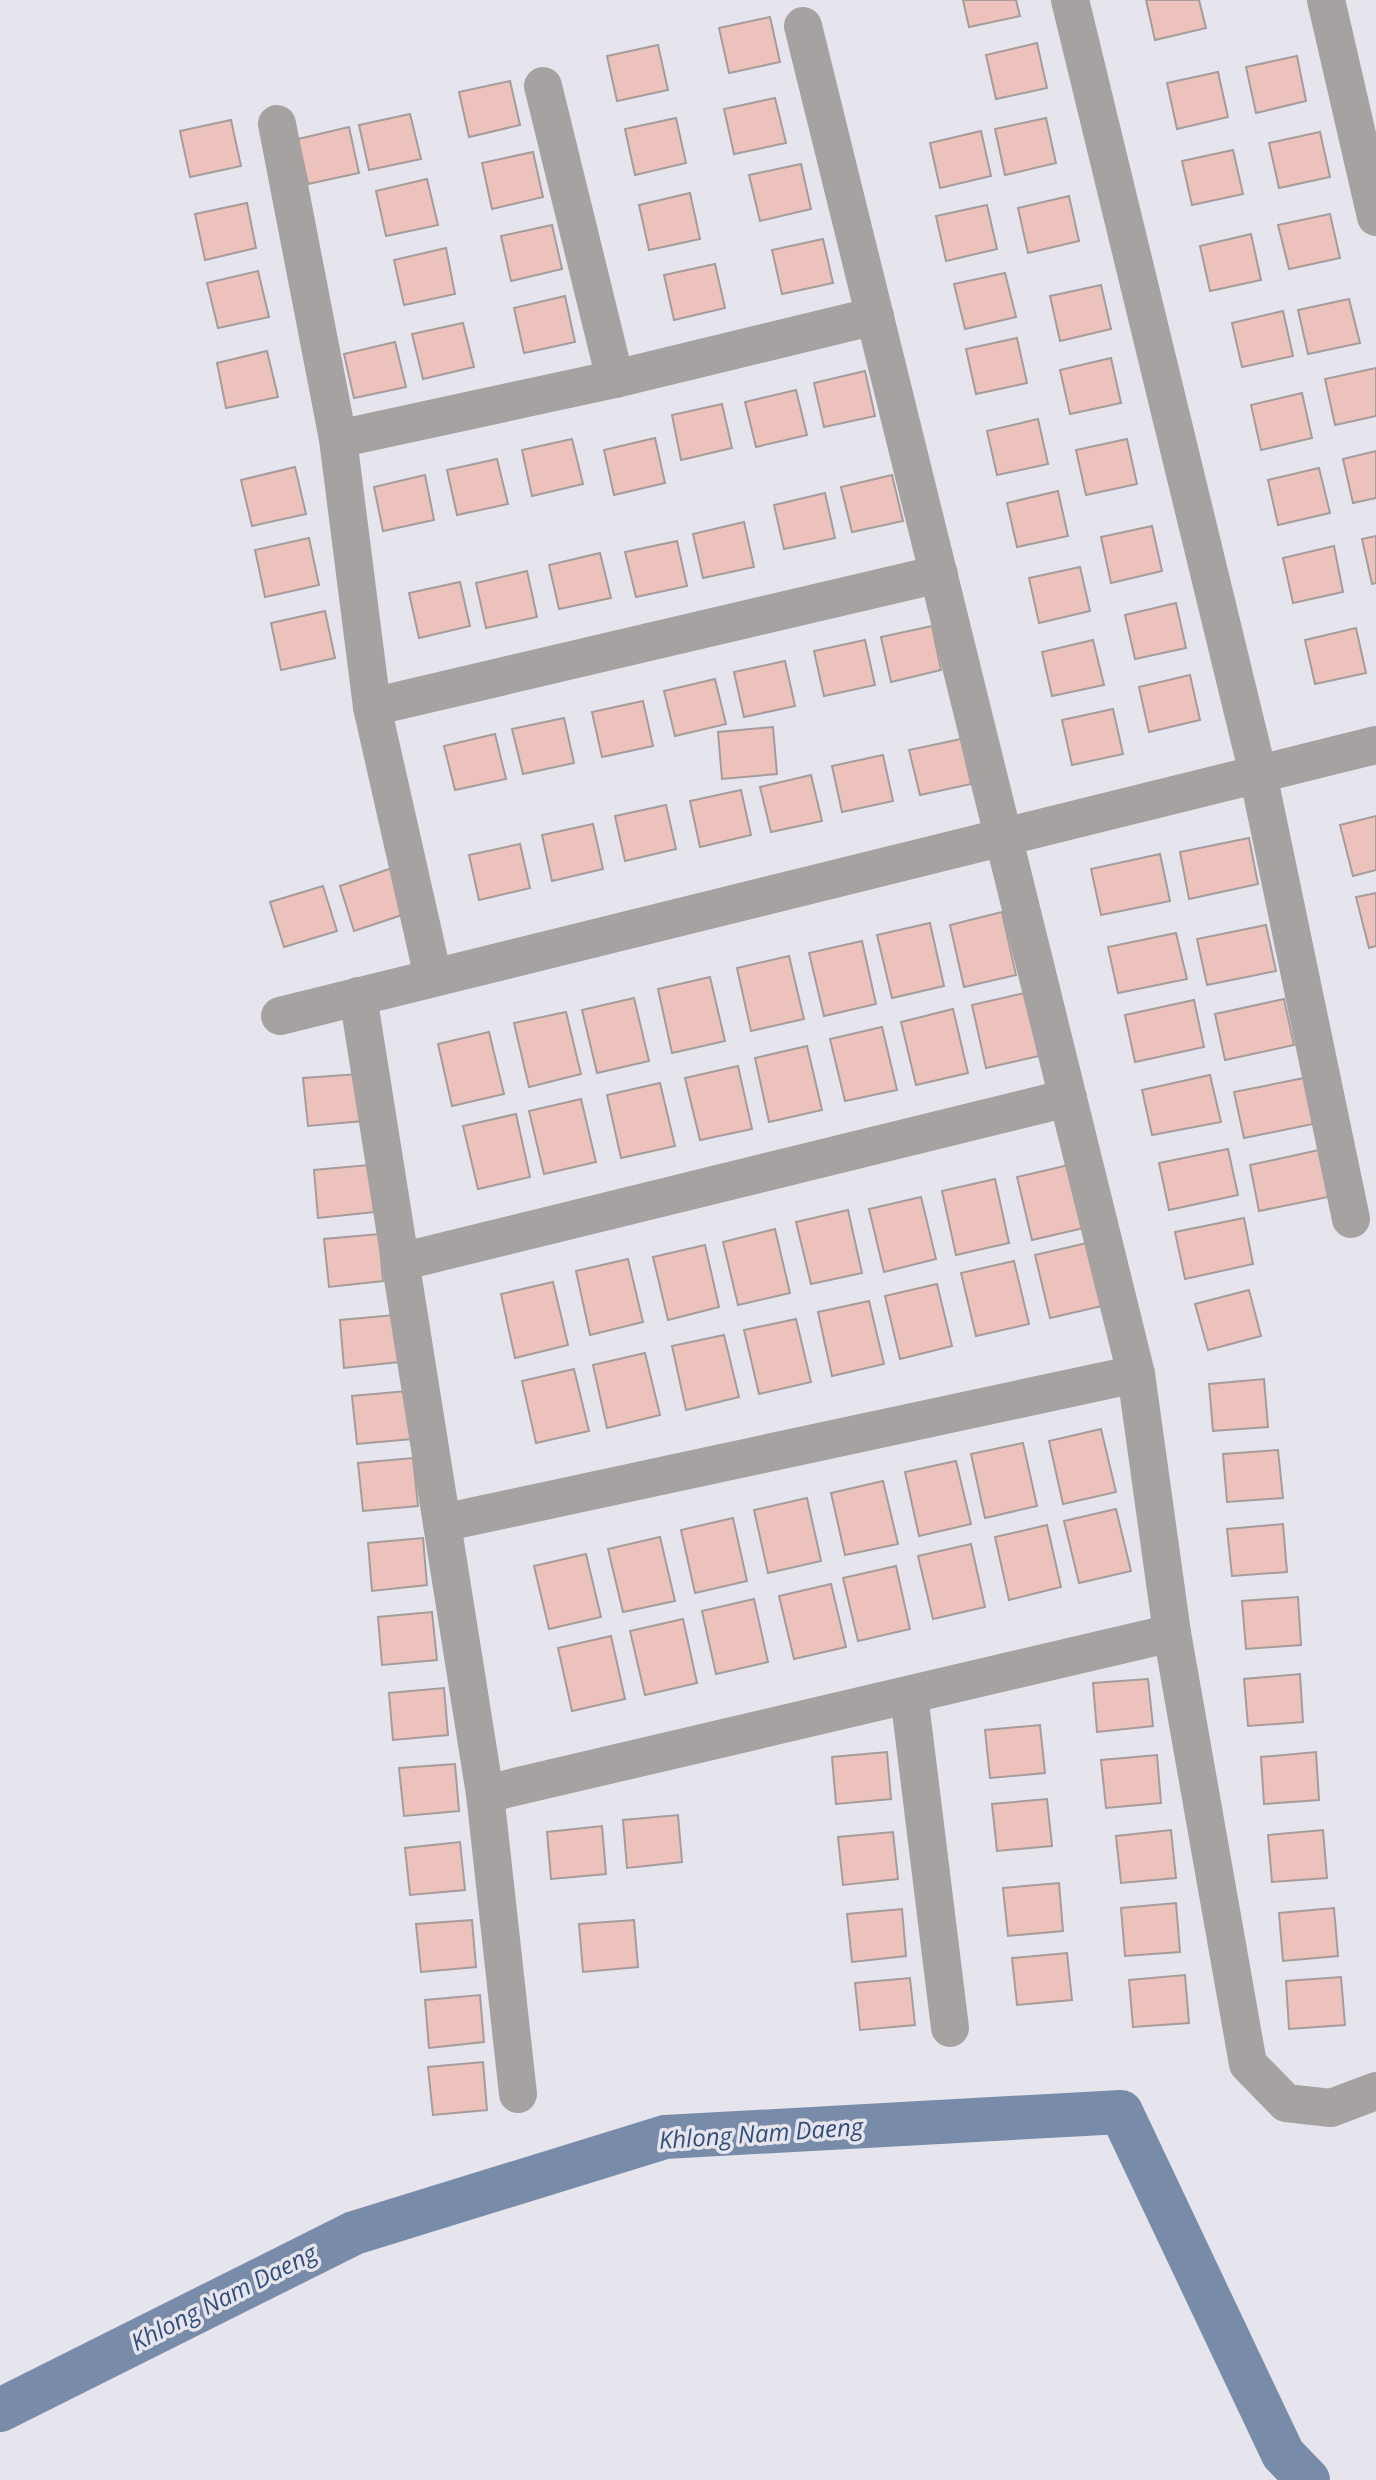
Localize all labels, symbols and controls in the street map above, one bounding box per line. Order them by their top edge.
water label: Khlong Nam Daeng [658,2109,866,2156]
water label: Khlong Nam Daeng [125,2235,323,2358]

